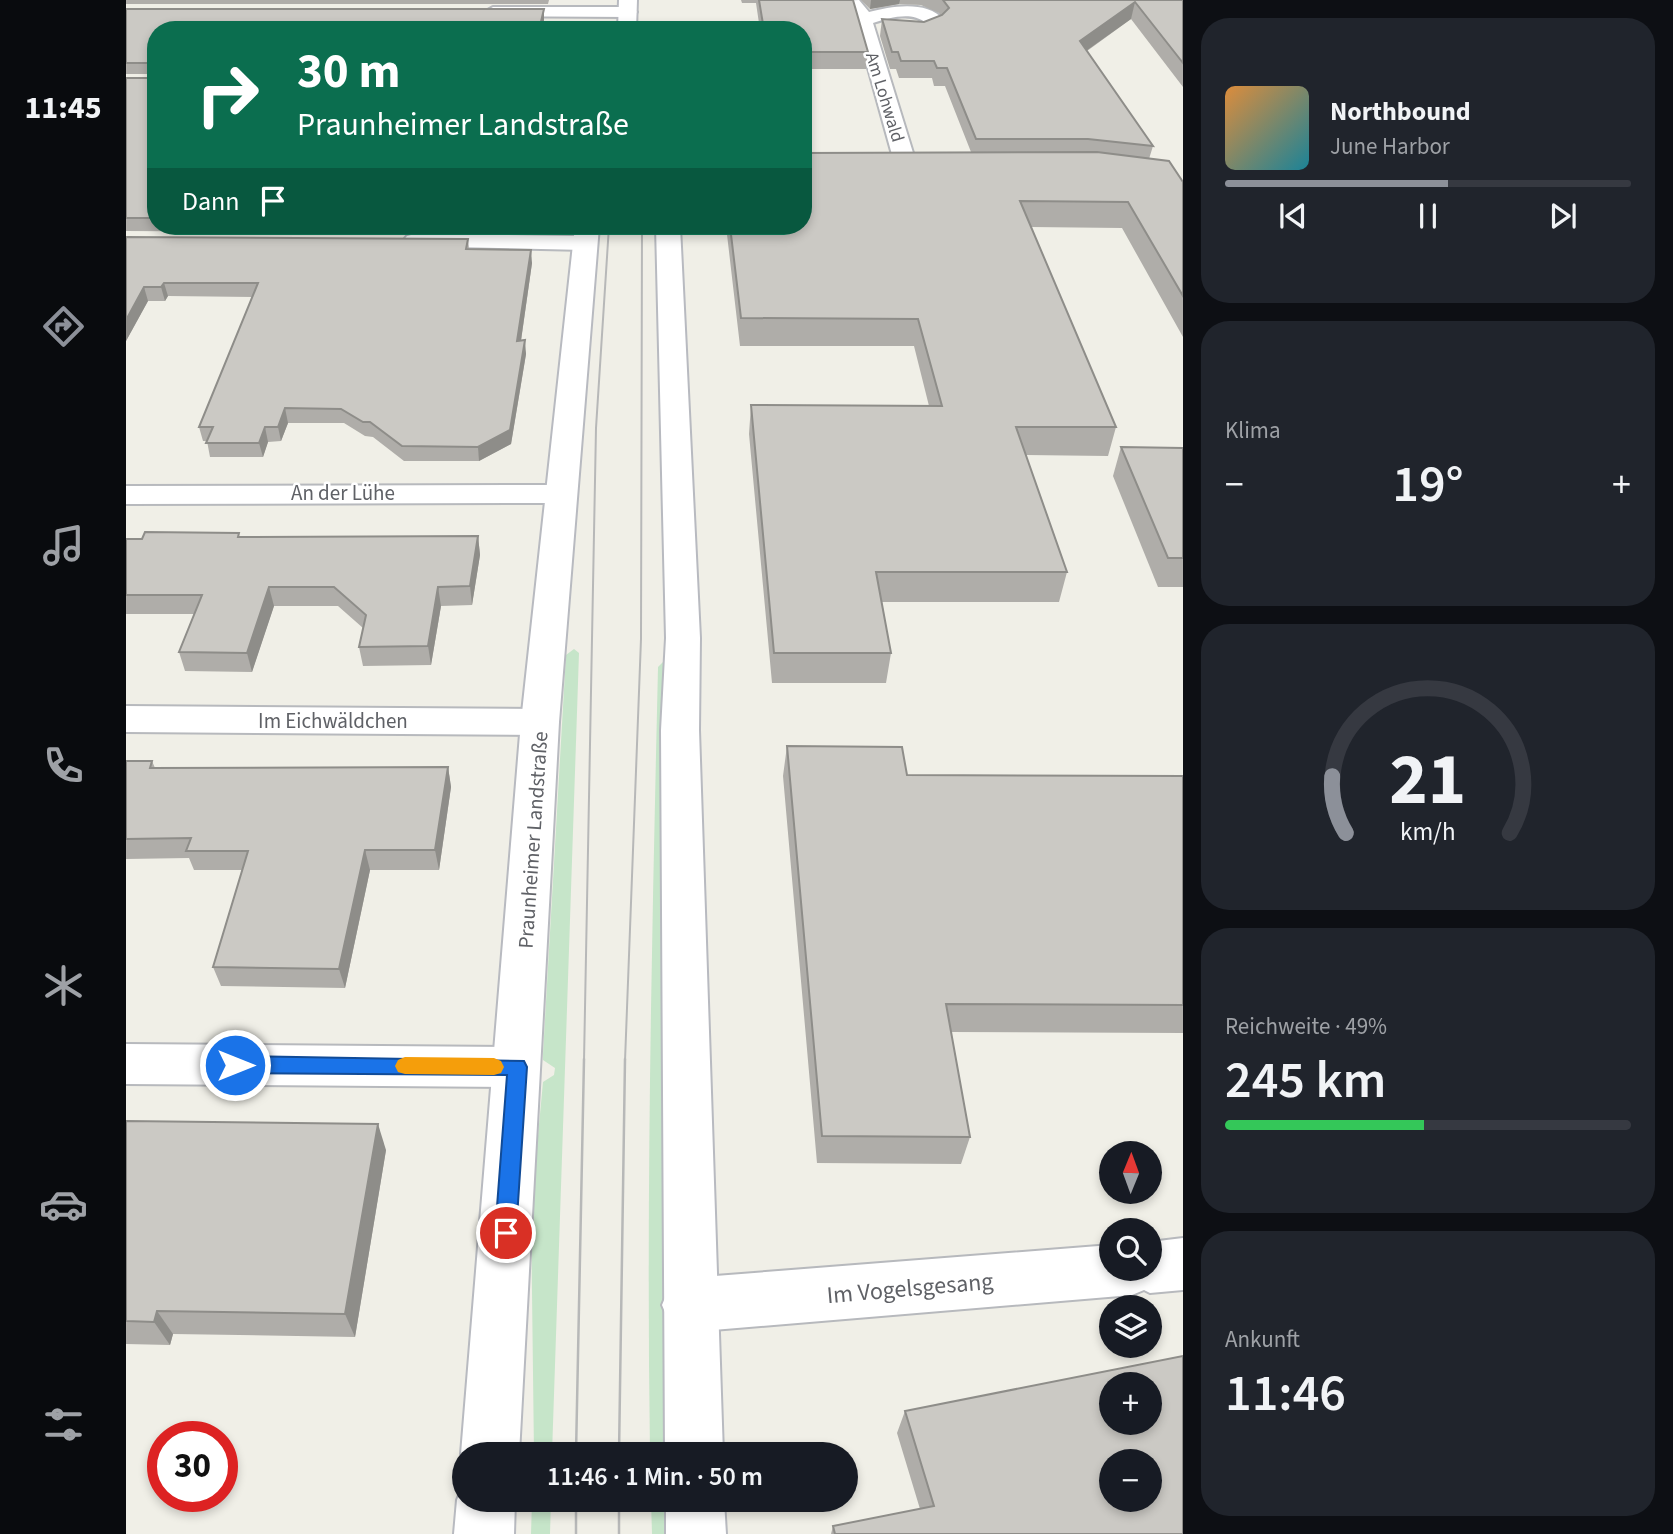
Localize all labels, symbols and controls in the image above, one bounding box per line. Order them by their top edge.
text: 30 m [297,37,401,107]
icon: right [182,49,273,140]
street label: Am Lohwald [859,49,910,145]
text: 11:45 [24,85,102,131]
text: Northbound [1330,93,1471,130]
text: Praunheimer Landstraße [297,102,629,148]
text: June Harbor [1330,130,1450,163]
icon: arrive [254,182,292,220]
text: Dann [182,183,240,220]
icon: previous [1274,197,1312,235]
icon: pause [1409,197,1447,235]
icon: next [1544,197,1582,235]
icon: directions [39,302,88,351]
text: Klima [1225,414,1281,447]
text: 19° [1392,448,1464,522]
text: − [1225,458,1244,512]
text: + [1612,458,1631,512]
street label: An der Lühe [291,478,395,508]
icon: music [39,521,88,570]
street label: Im Eichwäldchen [258,706,408,736]
text: 21 [1390,728,1466,832]
street label: Praunheimer Landstraße [510,730,556,950]
icon: phone [39,741,88,790]
text: km/h [1400,814,1456,850]
icon: climate [39,961,88,1010]
text: Reichweite · 49% [1225,1010,1387,1043]
position arrow [198,1028,272,1102]
text: 245 km [1225,1044,1386,1118]
north arrow [1099,1141,1162,1204]
map controls [1099,1141,1162,1512]
icon: car [39,1180,88,1229]
pin [476,1203,536,1263]
icon: arrive [487,1214,525,1252]
button: search [1099,1218,1162,1281]
street label: Im Vogelsgesang [825,1264,995,1313]
button: layers [1099,1295,1162,1358]
text: Ankunft [1225,1323,1300,1356]
text: 11:46 [1225,1357,1346,1431]
button: + [1099,1372,1162,1435]
icon: filters [39,1400,88,1449]
speed limit sign: 30 [147,1421,238,1512]
button: − [1099,1449,1162,1512]
text: 11:46 · 1 Min. · 50 m [547,1458,763,1495]

